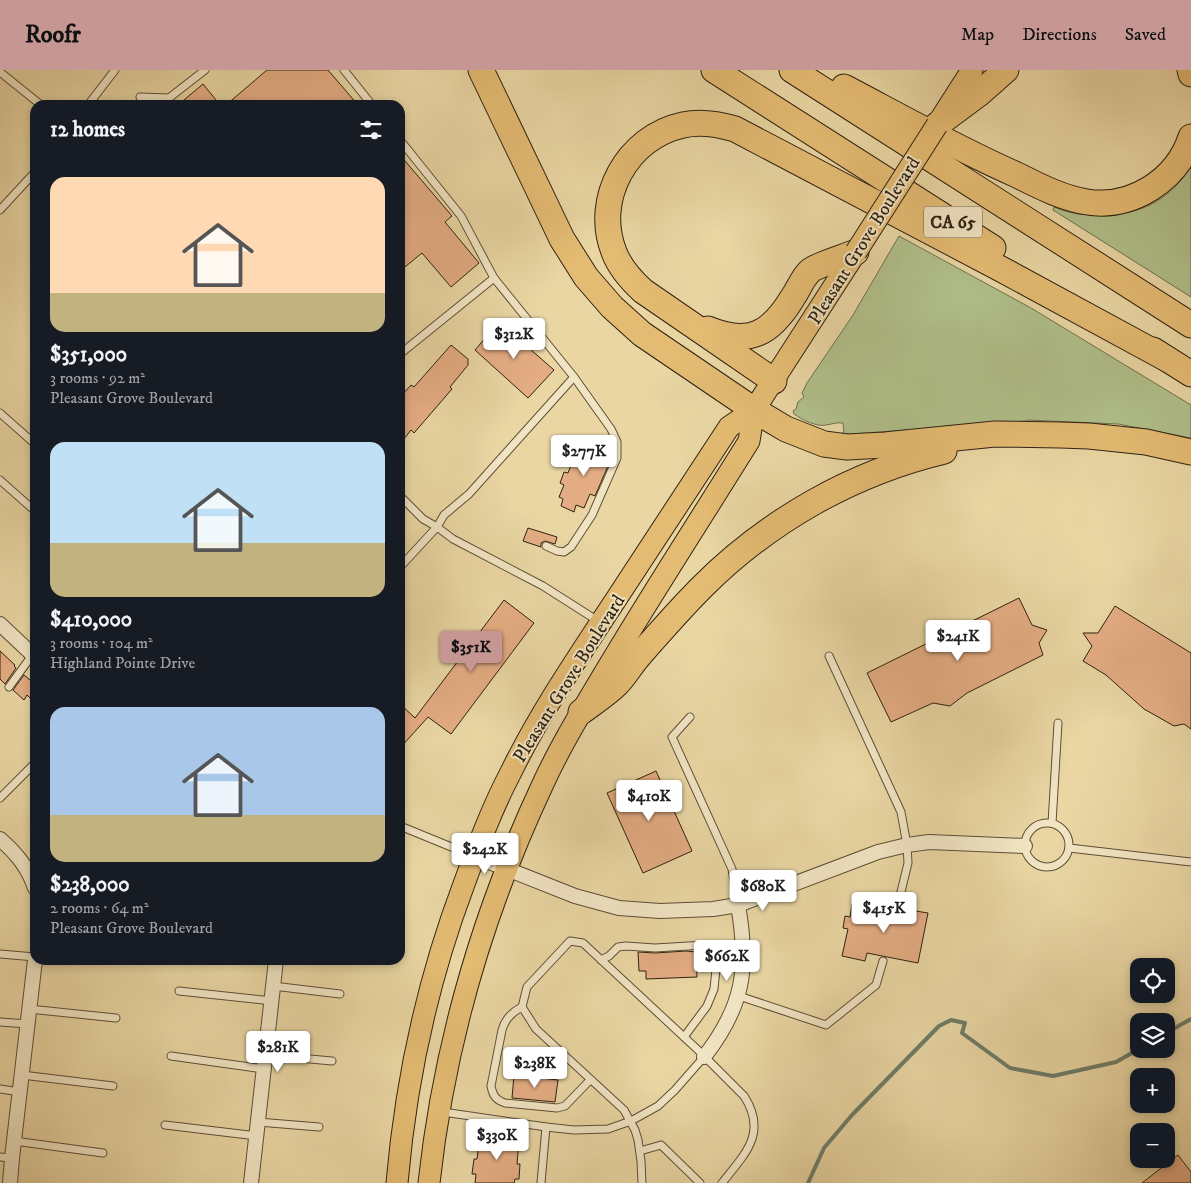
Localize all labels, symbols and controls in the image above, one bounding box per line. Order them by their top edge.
text: Roofr [25,20,81,50]
text: Map [961,24,994,46]
text: Directions [1022,24,1097,46]
text: Saved [1125,24,1166,46]
icon: filters [357,116,385,144]
text: 12 homes [50,117,125,143]
street label: Pleasant Grove Boulevard [803,152,926,329]
road number: CA 65 [924,206,982,238]
icon: home [173,210,263,300]
pin: $312K [479,318,549,360]
text: $312K [494,324,534,344]
text: $351,000 [50,342,127,368]
text: 3 rooms · 92 m² [50,368,145,388]
text: Pleasant Grove Boulevard [50,388,213,408]
pin: $277K [549,434,619,477]
text: $277K [562,441,606,461]
icon: home [173,475,263,565]
street label: Pleasant Grove Boulevard [508,590,631,767]
text: $410,000 [50,607,132,633]
pin: $241K [923,620,993,662]
text: $241K [937,626,979,646]
pin: $351K [436,630,506,673]
text: 3 rooms · 104 m² [50,633,153,653]
text: $351K [451,637,491,657]
text: Highland Pointe Drive [50,653,195,673]
icon: home [173,740,263,830]
pin: $410K [614,780,684,822]
text: $410K [627,786,671,806]
pin: $242K [450,832,520,875]
text: $242K [463,839,507,859]
pin: $680K [728,870,798,912]
text: $238,000 [50,872,130,898]
text: $680K [741,876,785,896]
pin: $415K [849,892,919,934]
text: 2 rooms · 64 m² [50,898,149,918]
text: $415K [863,898,905,918]
text: Pleasant Grove Boulevard [50,918,213,938]
pin: $662K [692,940,762,982]
text: $662K [705,946,749,966]
map controls [1130,958,1175,1168]
button: locate [1130,958,1175,1003]
button: layers [1130,1013,1175,1058]
pin: $281K [243,1030,313,1073]
text: $281K [257,1037,299,1057]
pin: $238K [500,1046,570,1089]
text: $238K [514,1053,556,1073]
button: + [1130,1068,1175,1113]
pin: $330K [462,1118,532,1161]
button: − [1130,1123,1175,1168]
text: $330K [477,1125,517,1145]

